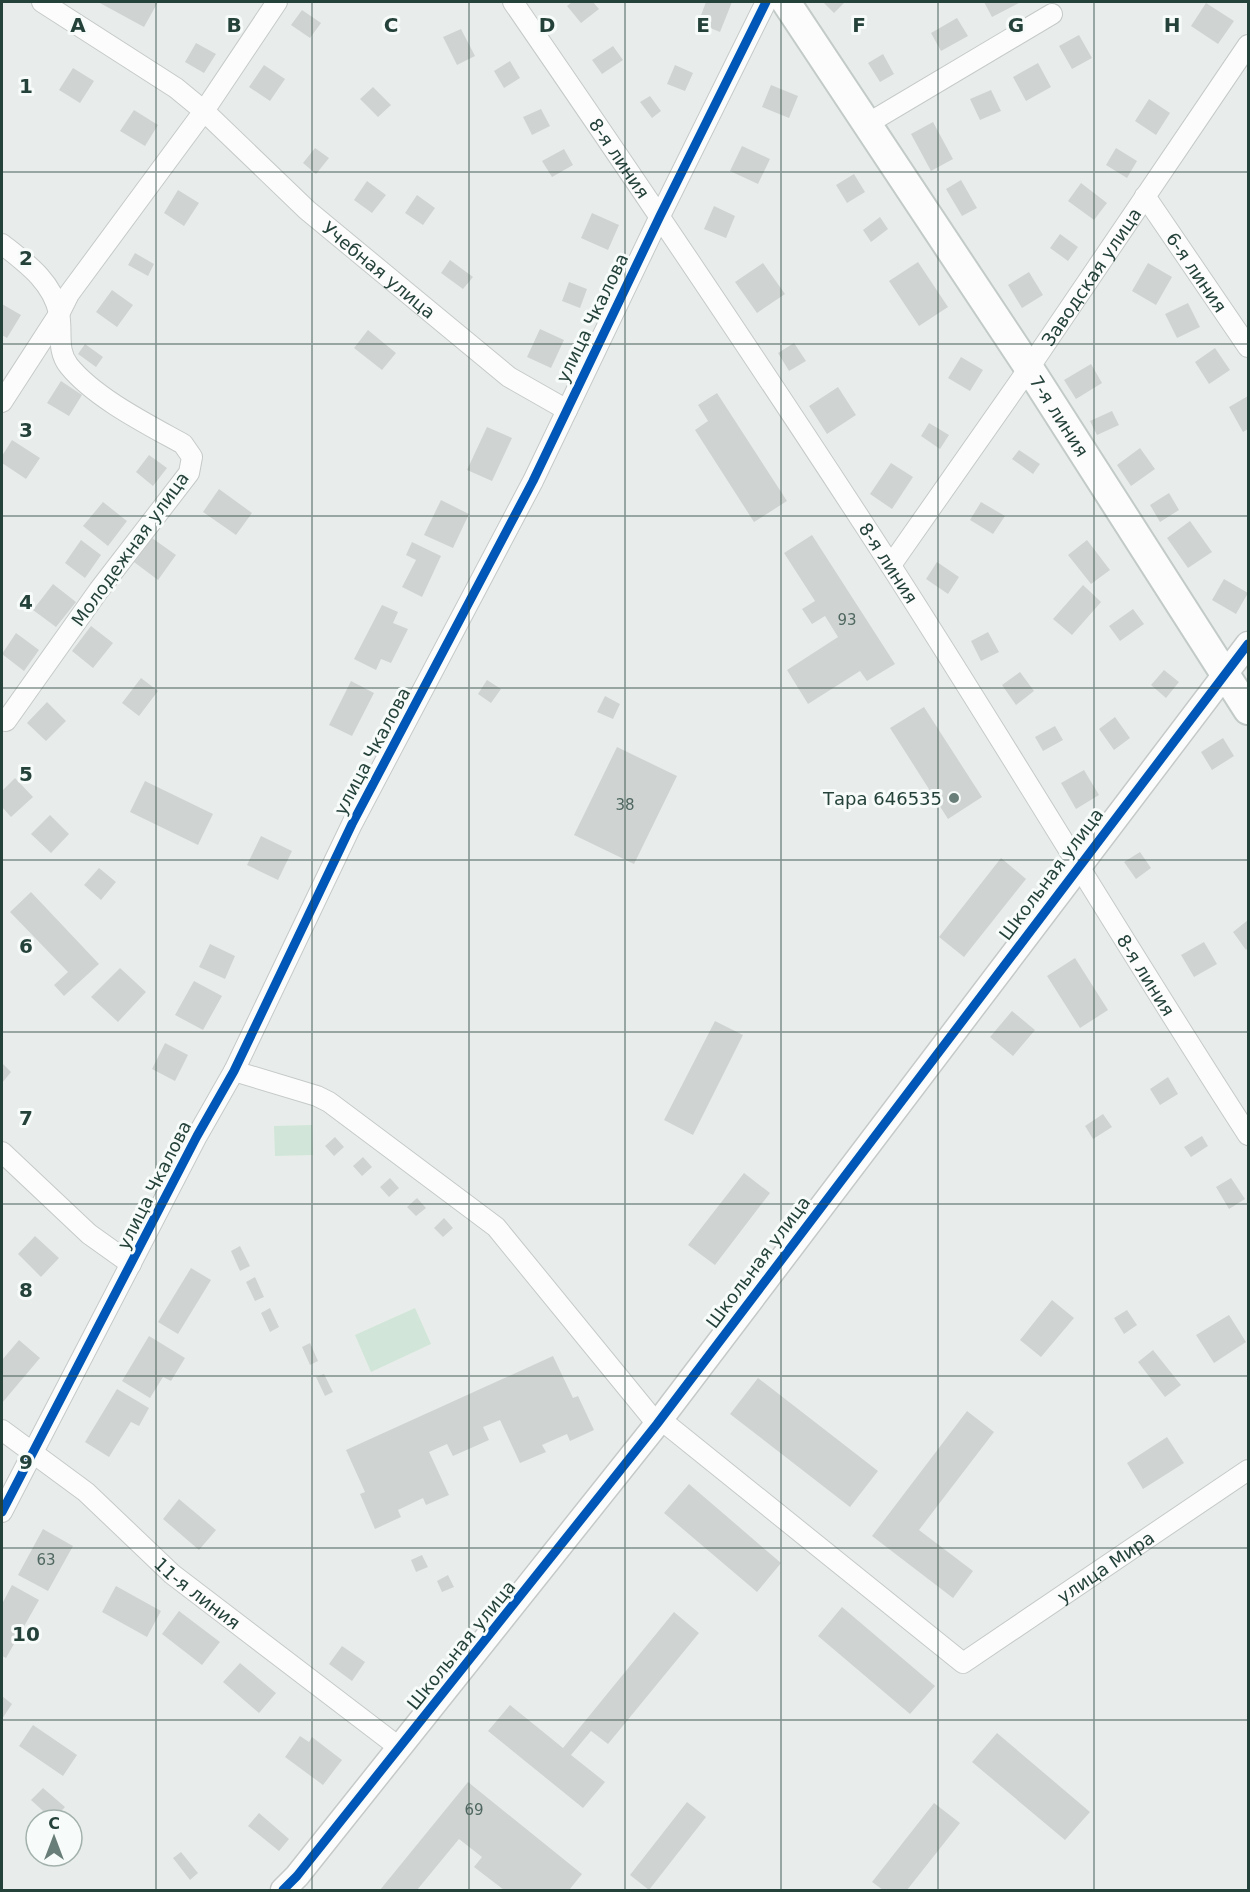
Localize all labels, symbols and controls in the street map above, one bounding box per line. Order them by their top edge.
text: A [70,13,86,37]
text: B [226,13,242,37]
text: C [384,13,398,37]
text: D [539,13,555,37]
text: E [696,13,710,37]
text: F [852,13,866,37]
text: G [1008,13,1024,37]
text: H [1164,13,1180,37]
text: 1 [19,74,33,98]
street label: 8-я линия [585,114,654,202]
street label: Заводская улица [1037,204,1145,350]
street label: Учебная улица [318,217,440,322]
street label: 6-я линия [1162,228,1231,316]
text: 2 [19,246,33,270]
street label: улица Чкалова [552,250,632,386]
street label: 7-я линия [1026,371,1093,460]
text: 3 [19,418,33,442]
street label: Молодежная улица [67,468,193,630]
street label: 8-я линия [855,518,923,607]
text: 4 [19,590,33,614]
house number: 93 [837,611,857,629]
street label: улица Чкалова [330,684,414,818]
text: 5 [19,762,33,786]
place label: Тара 646535 [822,788,942,809]
marker: Тара 646535 [947,791,961,805]
house number: 38 [615,796,635,814]
street label: Школьная улица [995,804,1107,944]
street label: 8-я линия [1113,930,1180,1019]
text: 6 [19,934,33,958]
text: 7 [19,1106,33,1130]
street label: улица Чкалова [113,1117,195,1253]
street label: Школьная улица [702,1192,814,1332]
text: 8 [19,1278,33,1302]
text: 9 [19,1450,33,1474]
street label: улица Мира [1053,1526,1158,1607]
house number: 63 [36,1551,56,1569]
street label: 11-я линия [150,1553,245,1633]
street label: Школьная улица [403,1576,519,1714]
text: 10 [12,1622,40,1646]
house number: 69 [464,1801,484,1819]
north arrow [24,1808,84,1868]
text: С [48,1814,60,1833]

